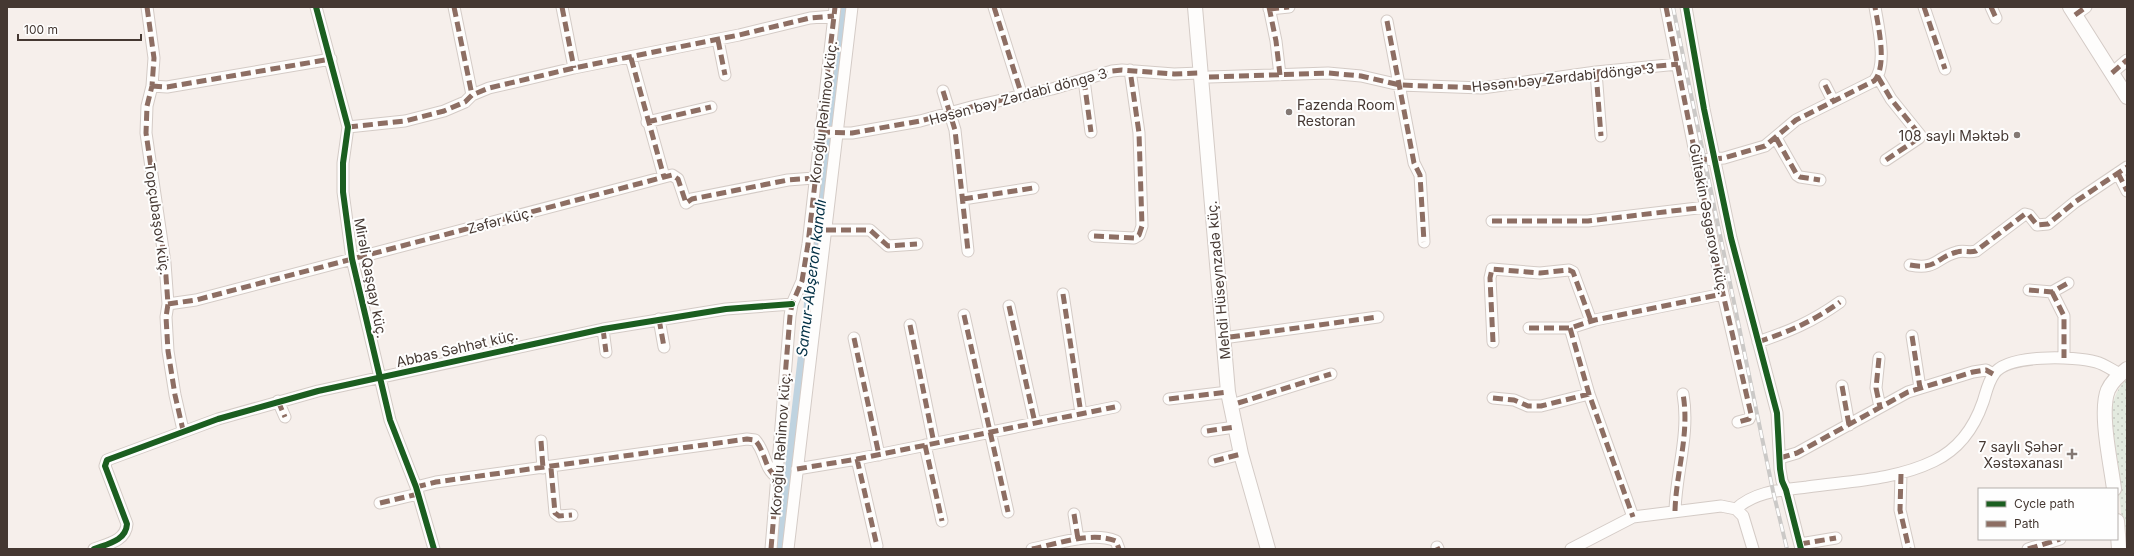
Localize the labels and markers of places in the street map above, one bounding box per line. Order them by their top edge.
place label: Fazenda Room Restoran [1297,96,1395,129]
marker: Fazenda Room Restoran [1284,107,1294,117]
place label: 108 saylı Məktəb [1899,127,2009,144]
marker: 108 saylı Məktəb [2012,130,2022,140]
place label: 7 saylı Şəhər Xəstəxanası [1979,438,2063,471]
marker: 7 saylı Şəhər Xəstəxanası [2066,448,2078,460]

